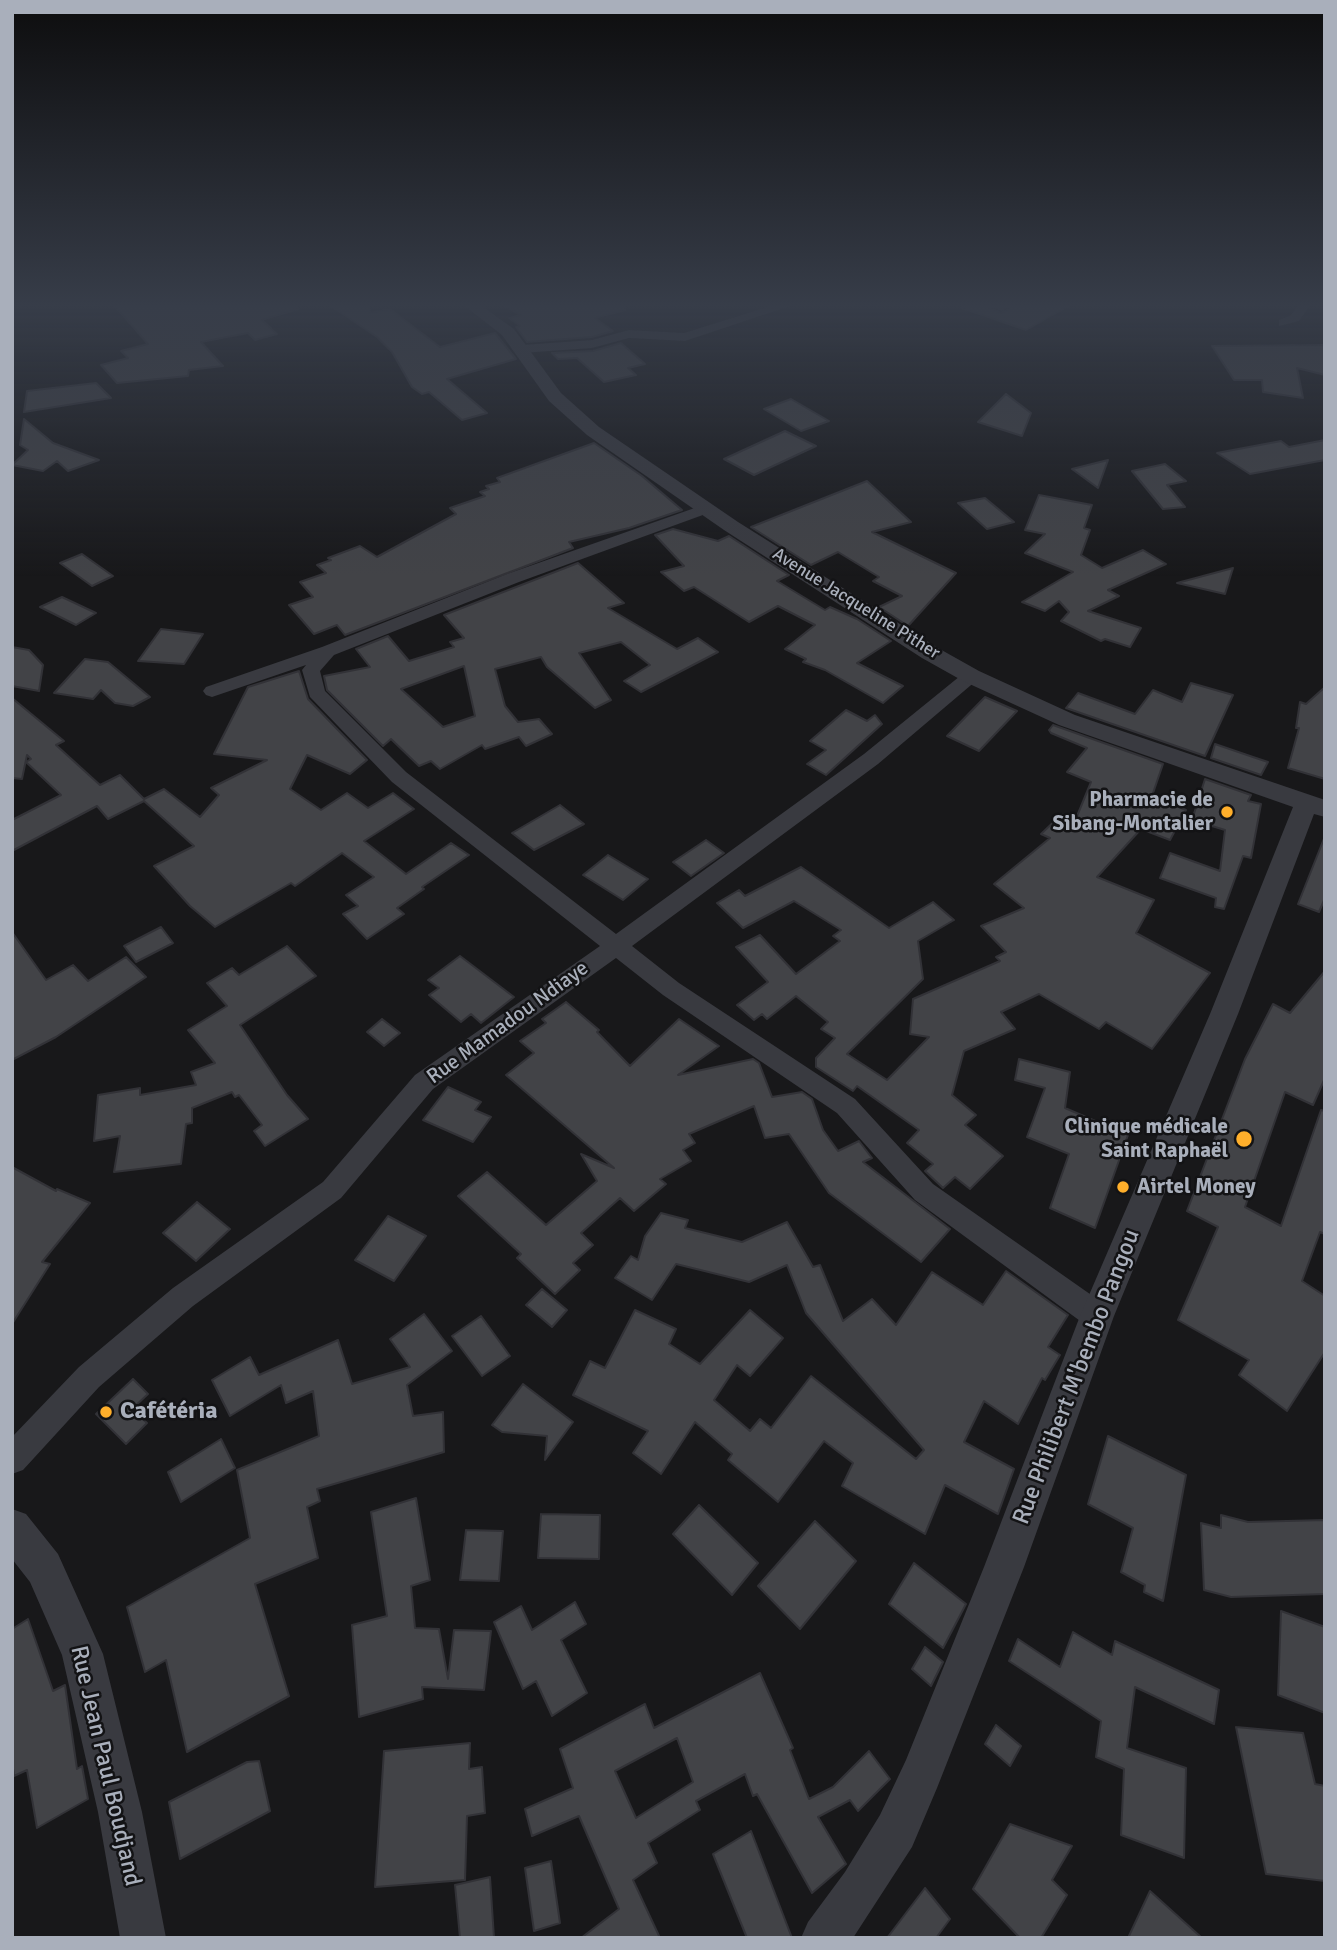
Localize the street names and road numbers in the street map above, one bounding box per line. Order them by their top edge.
street label: Avenue Jacqueline Pither [768,544,944,664]
street label: Rue Mamadou Ndiaye [422,956,594,1090]
street label: Rue Philibert M'bembo Pangou [1007,1225,1147,1529]
street label: Rue Jean Paul Boudjand [63,1643,147,1889]

